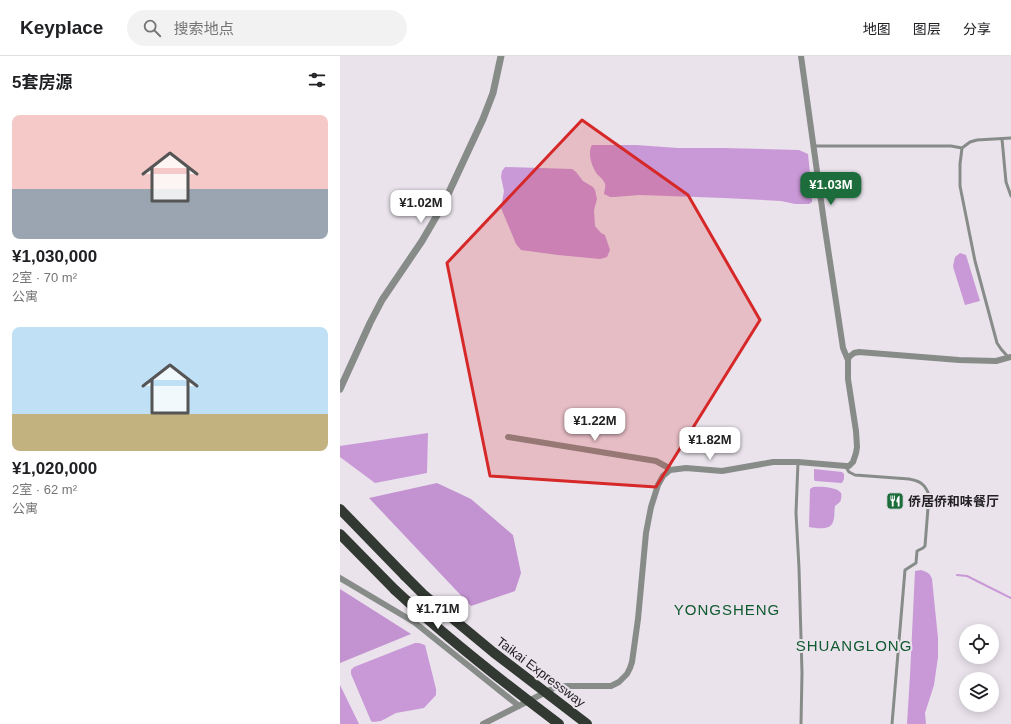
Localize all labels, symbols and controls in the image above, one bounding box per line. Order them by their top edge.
search box [127,10,407,46]
text: Keyplace [20,17,103,38]
icon: search [141,17,163,39]
text: 搜索地点 [173,20,233,37]
text: 地图 [863,21,891,37]
text: 图层 [913,21,941,37]
text: 分享 [963,21,991,37]
icon: filters [306,69,328,91]
text: 5套房源 [12,73,72,92]
icon: home [134,141,206,213]
pin: ¥1.03M [798,172,864,206]
text: ¥1.03M [809,177,853,192]
pin: ¥1.02M [388,190,454,224]
text: ¥1.02M [399,195,443,210]
text: ¥1,030,000 [12,247,97,266]
text: 2室 · 70 m² [12,270,77,285]
text: 公寓 [12,289,38,304]
icon: home [134,353,206,425]
pin: ¥1.22M [562,408,628,442]
text: ¥1.22M [573,413,617,428]
pin: ¥1.82M [677,427,743,461]
text: ¥1.82M [688,432,732,447]
text: ¥1,020,000 [12,459,97,478]
text: 2室 · 62 m² [12,482,77,497]
restaurant icon: 侨居侨和味餐厅 [885,491,905,511]
place label: 侨居侨和味餐厅 [908,494,999,509]
text: 公寓 [12,501,38,516]
pin: ¥1.71M [405,596,471,630]
text: ¥1.71M [416,601,460,616]
district label: YONGSHENG [674,601,780,618]
map controls [959,624,999,712]
button: locate [959,624,999,664]
street label: Taikai Expressway [494,634,589,710]
district label: SHUANGLONG [796,637,912,654]
button: layers [959,672,999,712]

